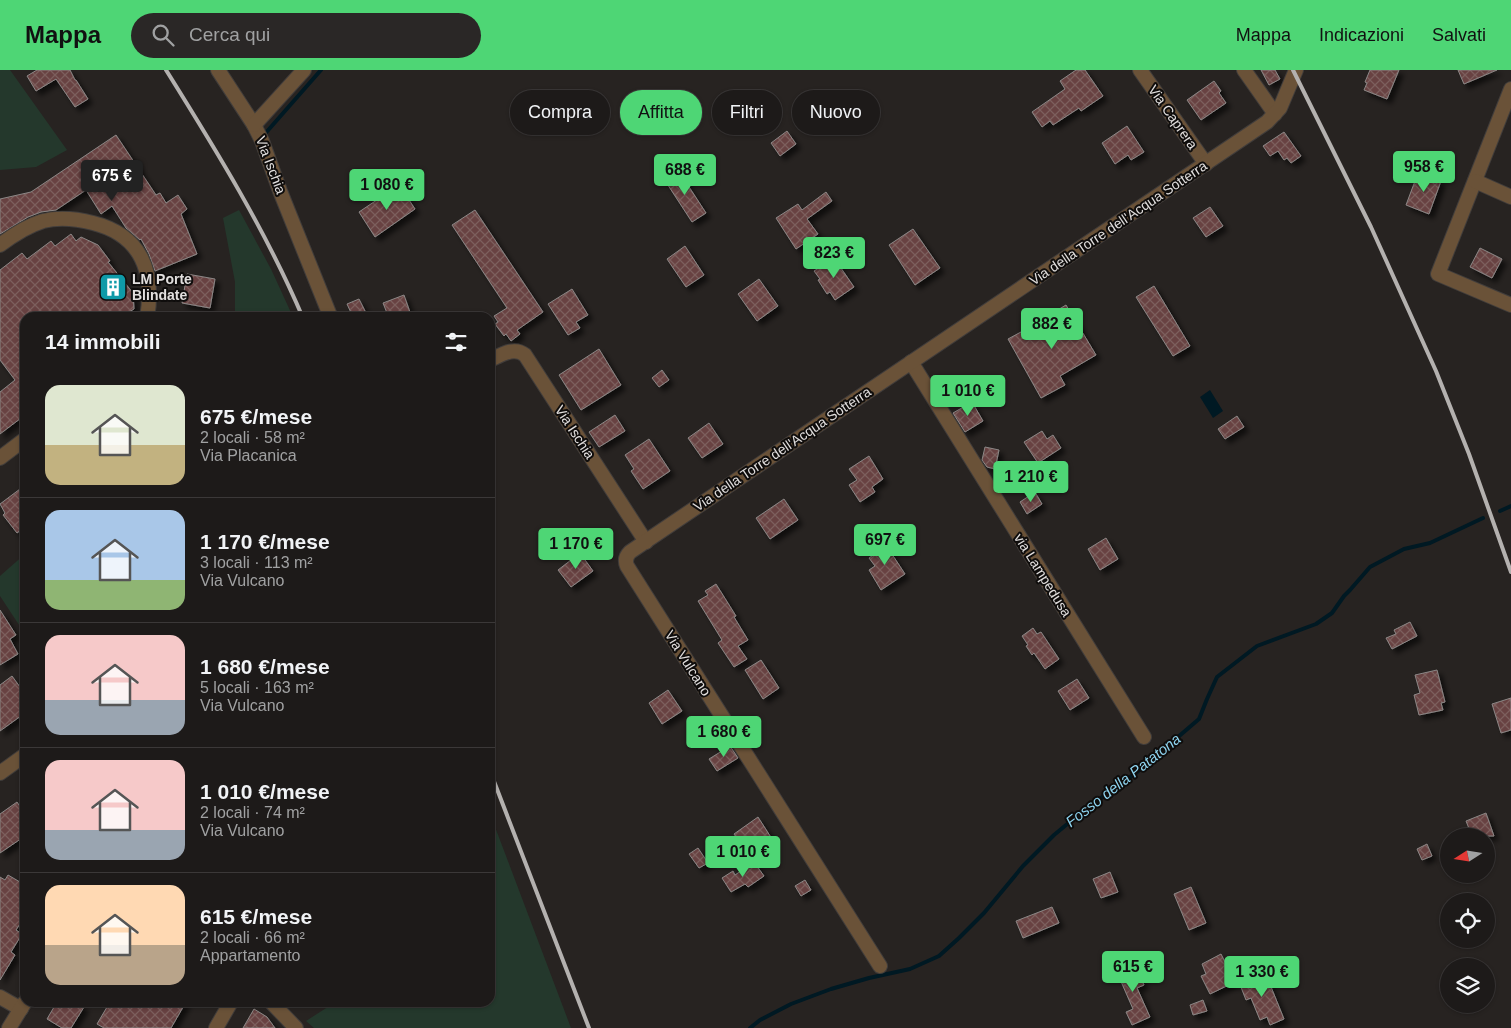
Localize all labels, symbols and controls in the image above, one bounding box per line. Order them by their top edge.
search box [131,13,481,58]
text: Mappa [25,21,101,48]
icon: search [149,21,177,49]
text: Cerca qui [189,24,270,45]
text: Mappa [1236,25,1291,45]
text: Indicazioni [1319,25,1404,45]
text: Salvati [1432,25,1486,45]
street label: Via Caprera [1145,82,1201,152]
chip: Compra [510,90,610,135]
chip: Affitta [620,90,702,135]
chip: Filtri [712,90,782,135]
chip: Nuovo [792,90,880,135]
street label: Via Ischia [253,134,289,196]
pin: 958 € [1389,150,1459,193]
pin: 688 € [650,154,720,196]
street label: Via della Torre dell'Acqua Sotterra [1026,157,1210,289]
text: 958 € [1404,158,1444,175]
pin: 675 € [77,160,147,202]
text: 688 € [665,161,705,178]
text: 675 € [92,167,132,184]
pin: 1 080 € [341,168,433,211]
text: 1 080 € [360,176,414,193]
pin: 823 € [799,236,869,279]
text: 823 € [814,244,854,261]
place label: LM Porte Blindate [132,271,192,303]
building icon: LM Porte Blindate [98,272,128,302]
pin: 882 € [1017,308,1087,350]
text: 882 € [1032,315,1072,332]
icon: filters [442,328,470,356]
text: 14 immobili [45,330,161,353]
pin: 1 010 € [922,374,1014,417]
text: 1 010 € [941,382,995,399]
street label: Via della Torre dell'Acqua Sotterra [690,383,874,515]
street label: Via Ischia [552,402,598,462]
icon: home [85,405,145,465]
text: 675 €/mese [200,405,312,428]
text: 2 locali · 58 m² [200,429,305,446]
text: Via Placanica [200,447,297,464]
pin: 1 210 € [985,460,1077,503]
text: 1 210 € [1004,468,1058,485]
pin: 697 € [850,524,920,566]
pin: 1 170 € [530,528,622,570]
icon: home [85,530,145,590]
text: 1 170 €/mese [200,530,330,553]
street label: via Lampedusa [1011,530,1075,620]
text: 697 € [865,531,905,548]
text: 1 170 € [549,535,603,552]
text: 3 locali · 113 m² [200,554,313,571]
text: Via Vulcano [200,572,285,589]
street label: Via Vulcano [662,627,714,699]
icon: home [85,655,145,715]
text: 1 680 €/mese [200,655,330,678]
text: 5 locali · 163 m² [200,679,314,696]
text: Via Vulcano [200,697,285,714]
pin: 1 680 € [678,716,770,758]
text: 1 680 € [697,723,751,740]
water label: Fosso della Patatona [1062,730,1184,830]
icon: home [85,780,145,840]
text: 1 010 €/mese [200,780,330,803]
text: 2 locali · 74 m² [200,804,305,821]
text: Via Vulcano [200,822,285,839]
north arrow [1440,828,1495,882]
map controls [1440,828,1495,1013]
pin: 1 010 € [697,836,789,878]
text: 1 010 € [716,843,770,860]
button: locate [1440,893,1495,948]
icon: home [85,905,145,965]
text: 615 €/mese [200,905,312,928]
text: 2 locali · 66 m² [200,929,305,946]
text: Appartamento [200,947,301,964]
pin: 615 € [1098,950,1168,993]
pin: 1 330 € [1216,956,1308,998]
text: 615 € [1113,958,1153,975]
button: layers [1440,958,1495,1013]
text: 1 330 € [1235,963,1289,980]

